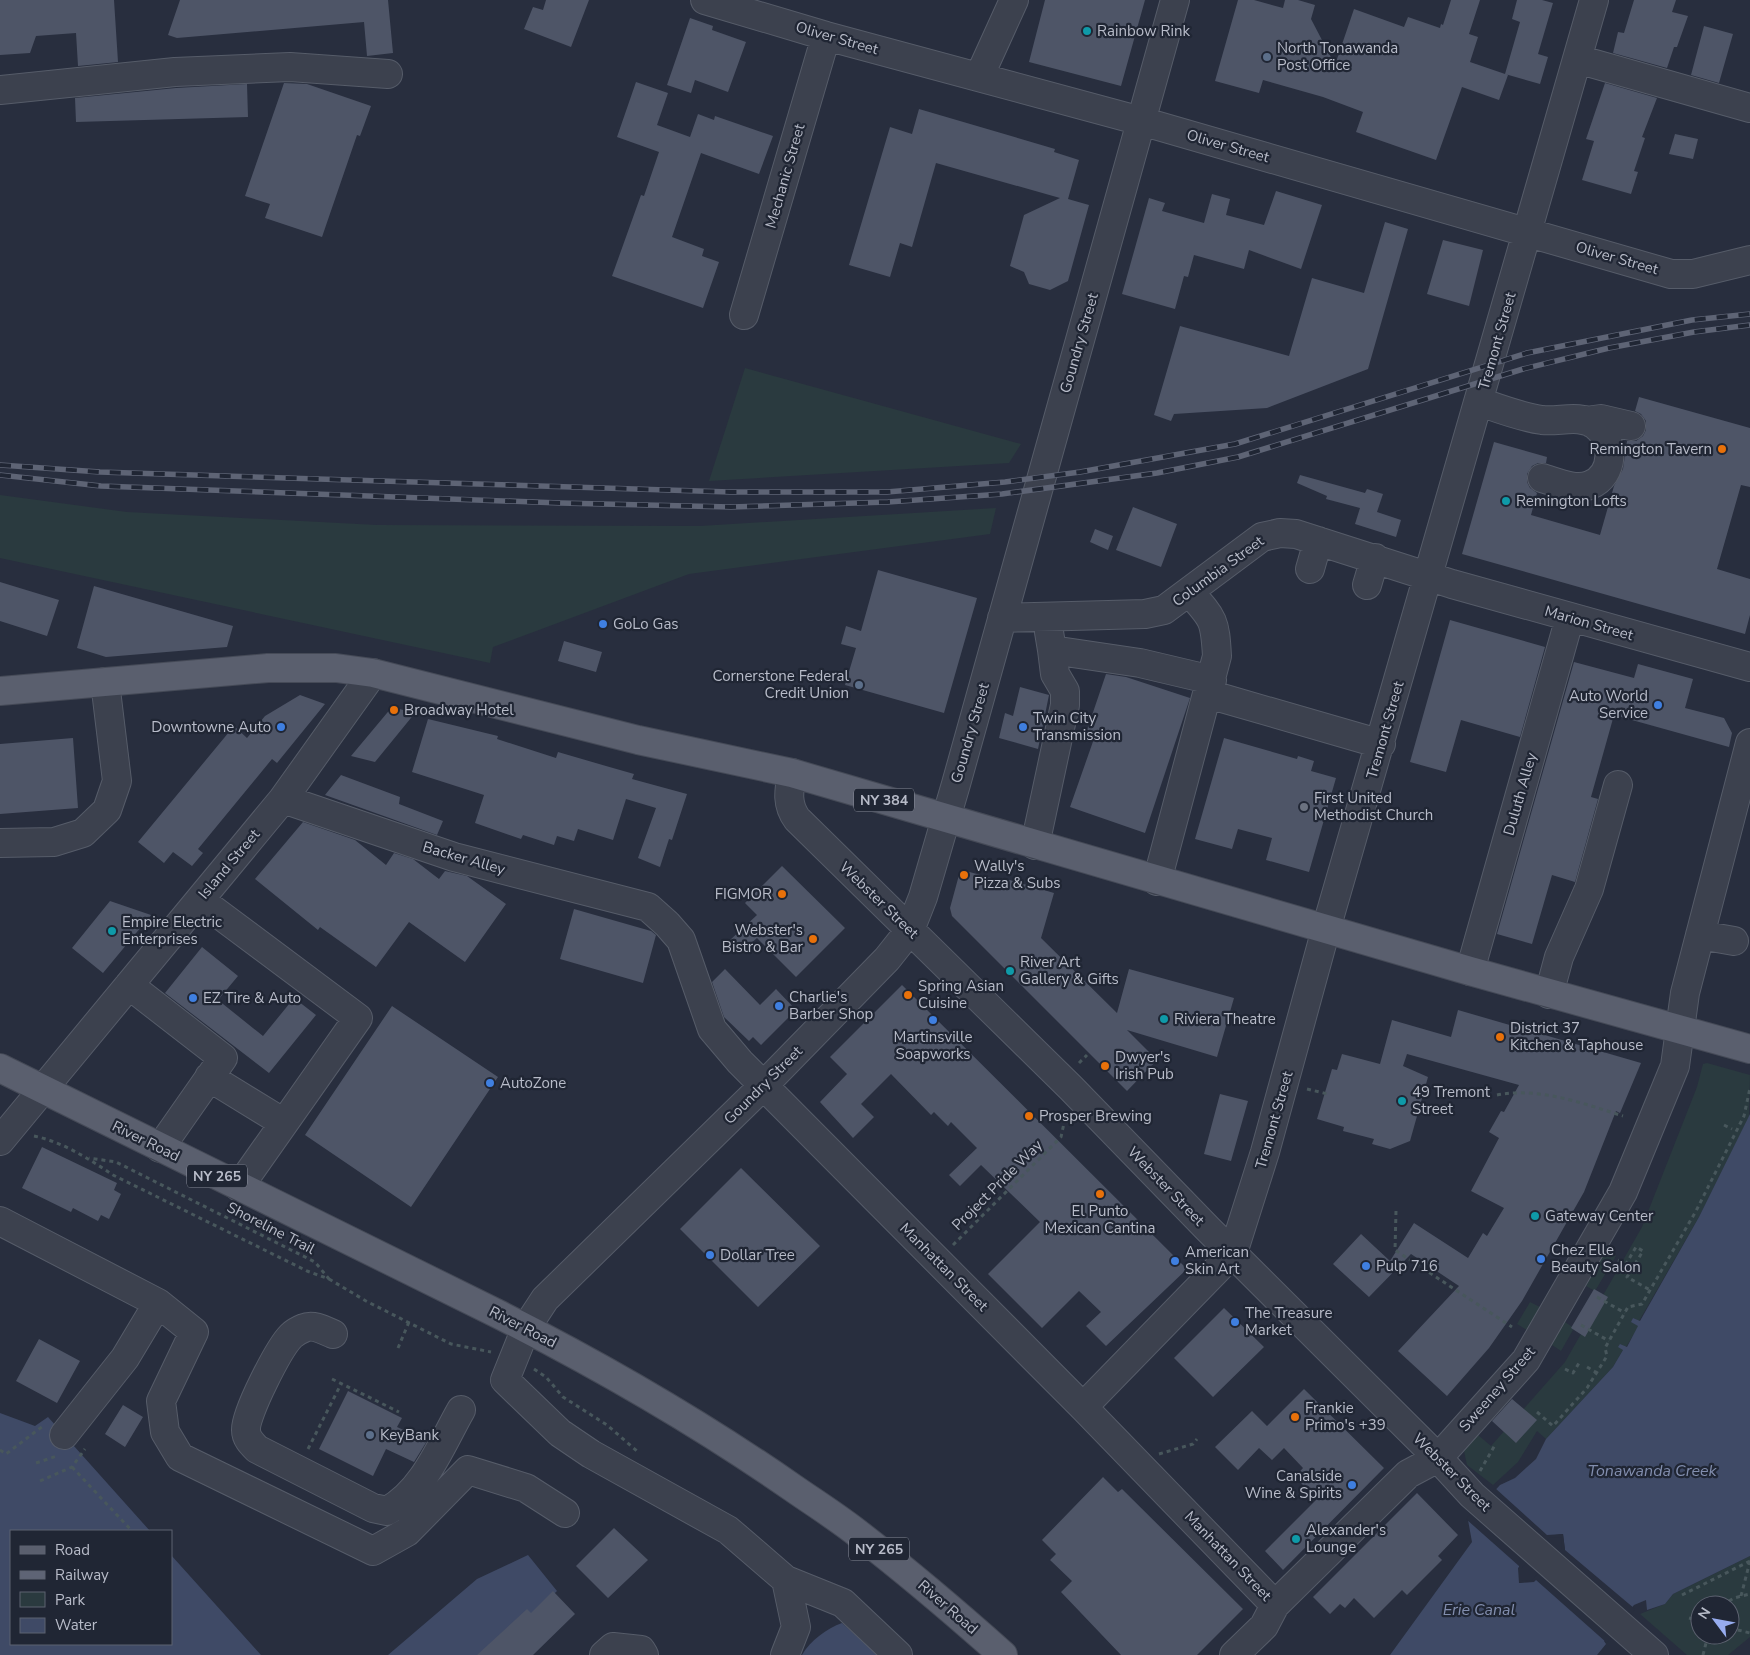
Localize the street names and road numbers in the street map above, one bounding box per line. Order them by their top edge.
street label: Oliver Street [793,17,881,60]
street label: Mechanic Street [761,121,810,231]
street label: Oliver Street [1184,125,1272,168]
street label: Oliver Street [1573,237,1661,280]
street label: Tremont Street [1473,289,1521,392]
street label: Goundry Street [1055,290,1103,395]
street label: Columbia Street [1168,531,1268,611]
street label: Marion Street [1542,601,1636,645]
street label: Tremont Street [1361,678,1409,781]
street label: Goundry Street [946,680,994,785]
street label: Duluth Alley [1499,750,1541,838]
road number: NY 384 [854,788,914,812]
street label: Island Street [194,824,265,903]
street label: Backer Alley [420,837,508,879]
street label: Webster Street [835,857,923,943]
street label: Goundry Street [719,1041,807,1129]
street label: Tremont Street [1250,1068,1298,1171]
street label: River Road [109,1116,183,1166]
street label: Project Pride Way [947,1135,1047,1235]
street label: Webster Street [1123,1142,1209,1230]
road number: NY 265 [187,1164,247,1188]
street label: Shoreline Trail [223,1197,319,1259]
street label: Manhattan Street [895,1218,993,1316]
street label: River Road [486,1301,560,1353]
street label: Sweeney Street [1455,1342,1540,1436]
street label: Webster Street [1409,1429,1496,1516]
street label: Manhattan Street [1180,1507,1276,1606]
road number: NY 265 [849,1538,909,1560]
street label: River Road [914,1575,982,1639]

